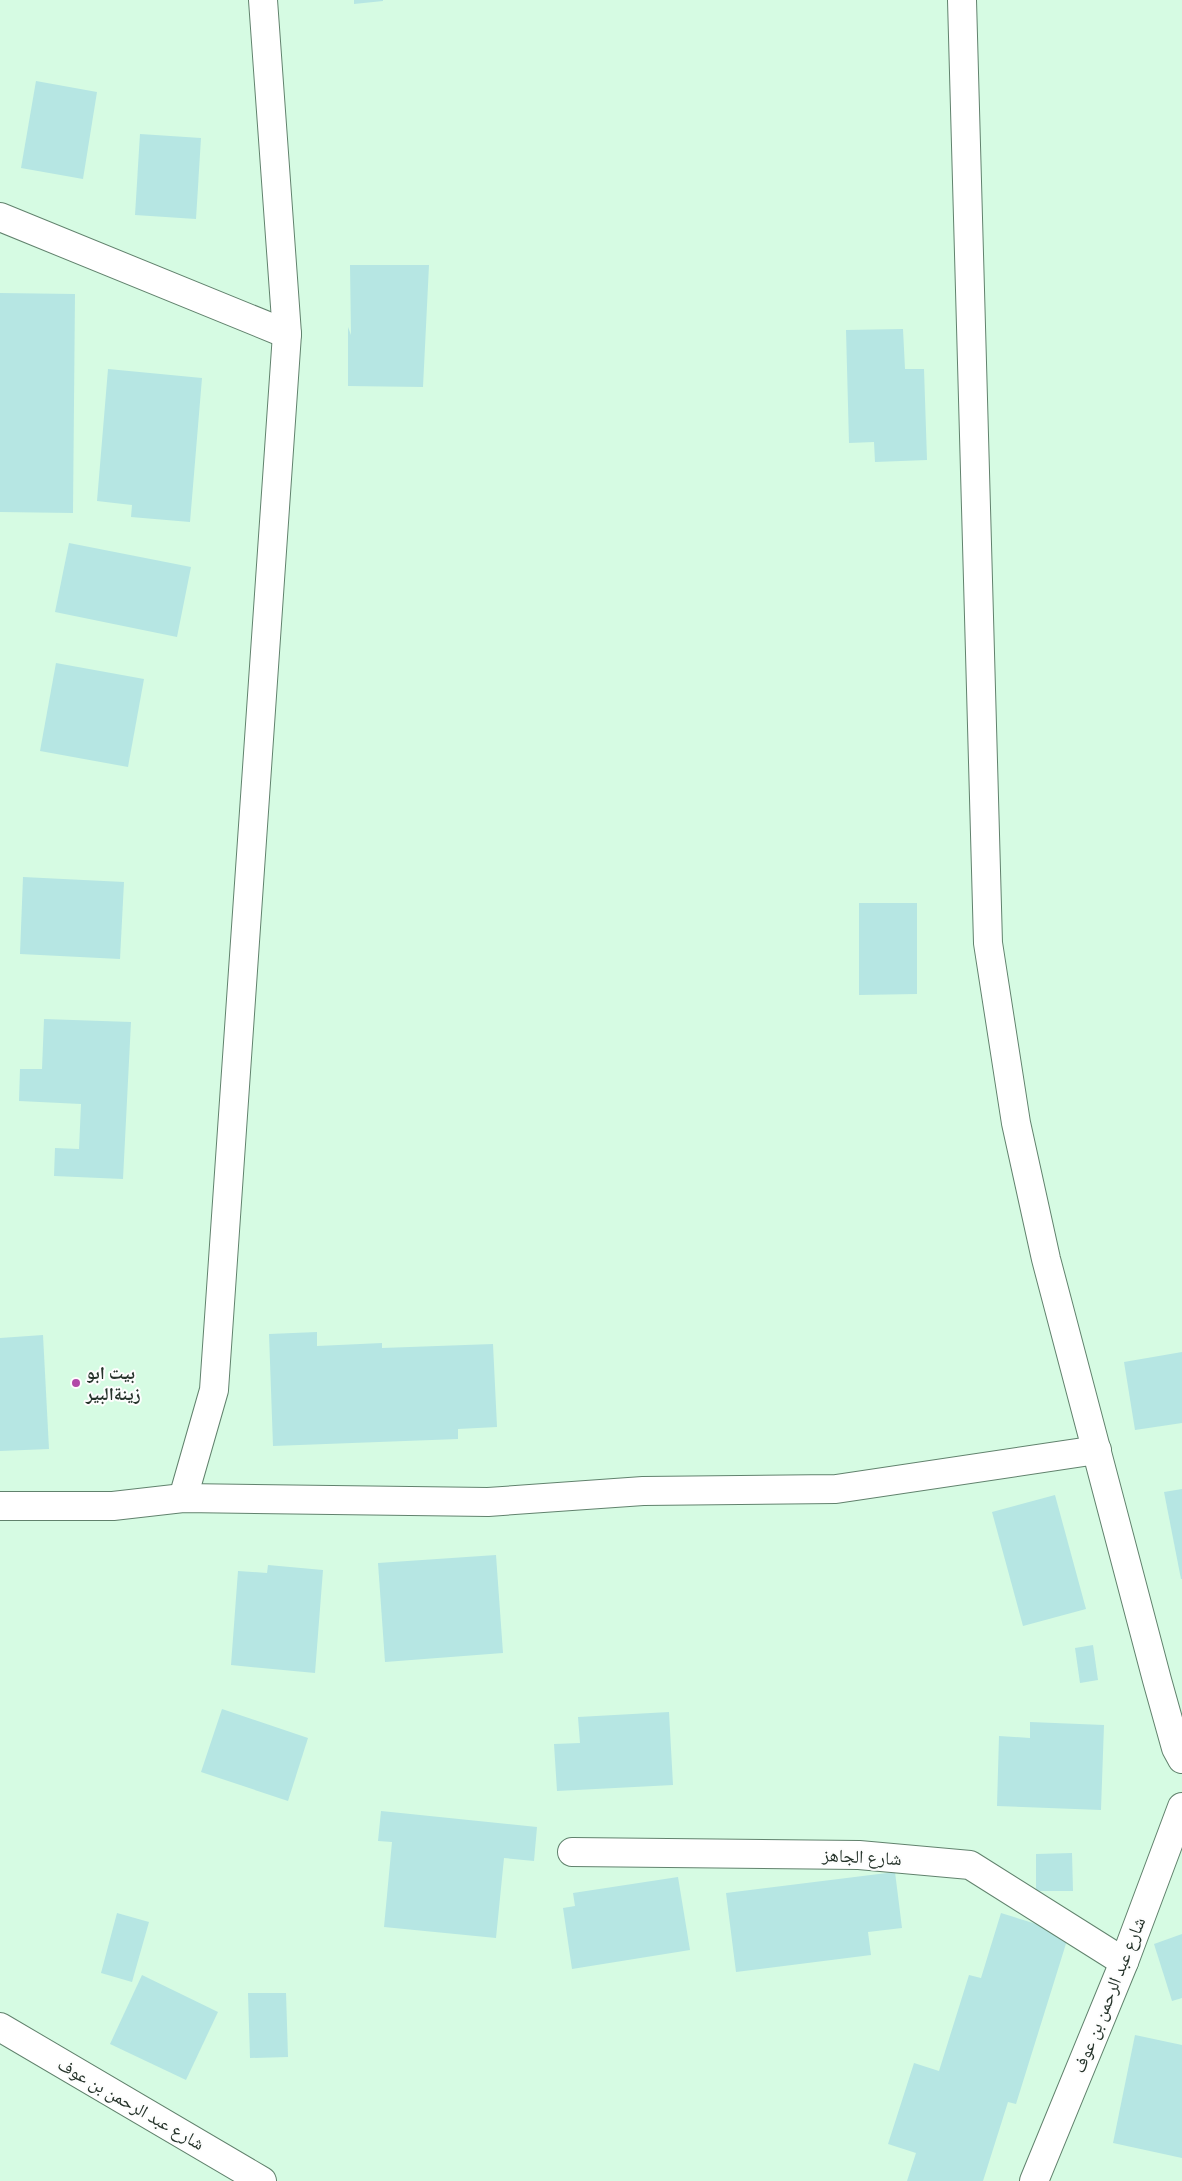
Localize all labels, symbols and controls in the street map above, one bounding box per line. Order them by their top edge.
place label: بيت ابو زينةالبير [85,1362,141,1405]
marker: بيت ابو زينةالبير [70,1377,82,1389]
street label: شارع الجاهز [821,1844,902,1870]
street label: شارع عبد الرحمن بن عوف [1068,1914,1150,2076]
street label: شارع عبد الرحمن بن عوف [54,2053,208,2155]

